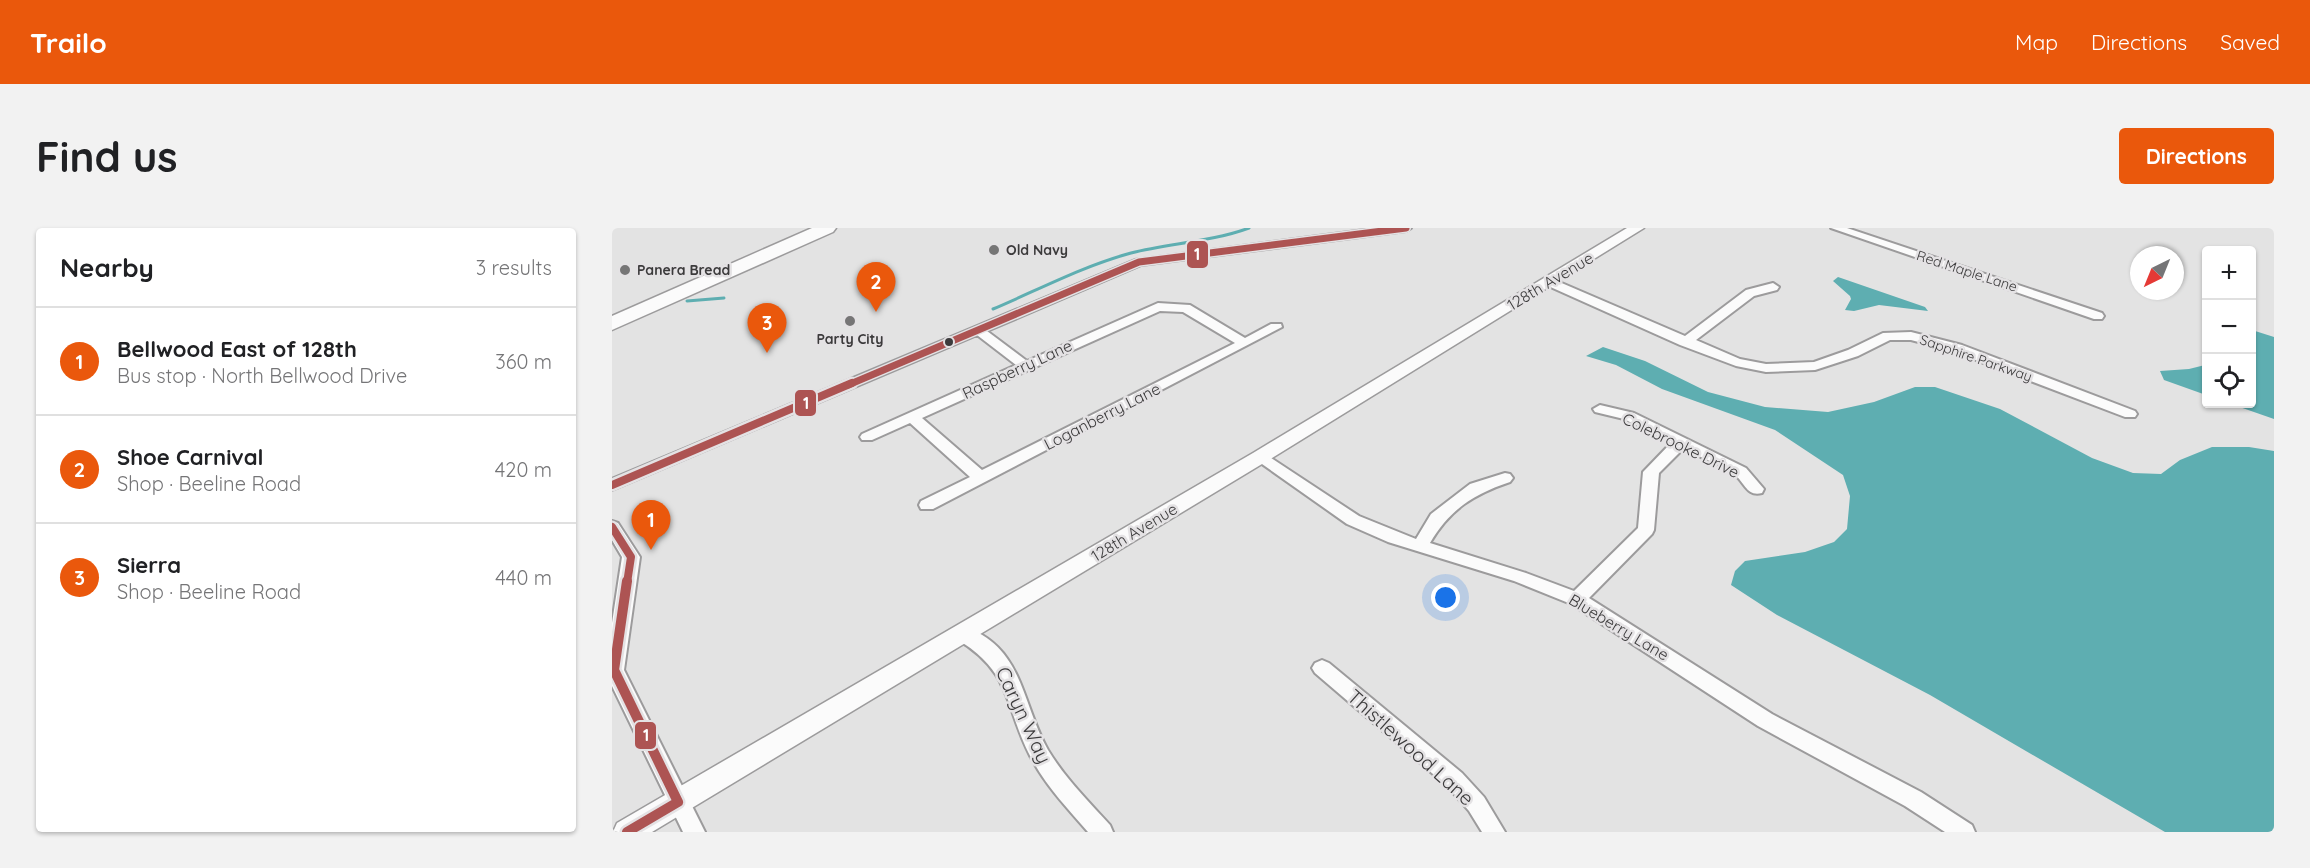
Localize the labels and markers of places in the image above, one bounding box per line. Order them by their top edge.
place label: Old Navy [1006,241,1068,259]
marker: Old Navy [987,243,1001,257]
place label: Panera Bread [637,261,730,279]
pin: 2 [856,262,896,312]
marker: Panera Bread [618,263,632,277]
pin: 3 [748,304,786,353]
marker: Party City [843,314,857,328]
place label: Party City [816,330,884,348]
unlabelled marker [943,336,955,348]
pin: 1 [632,500,670,550]

